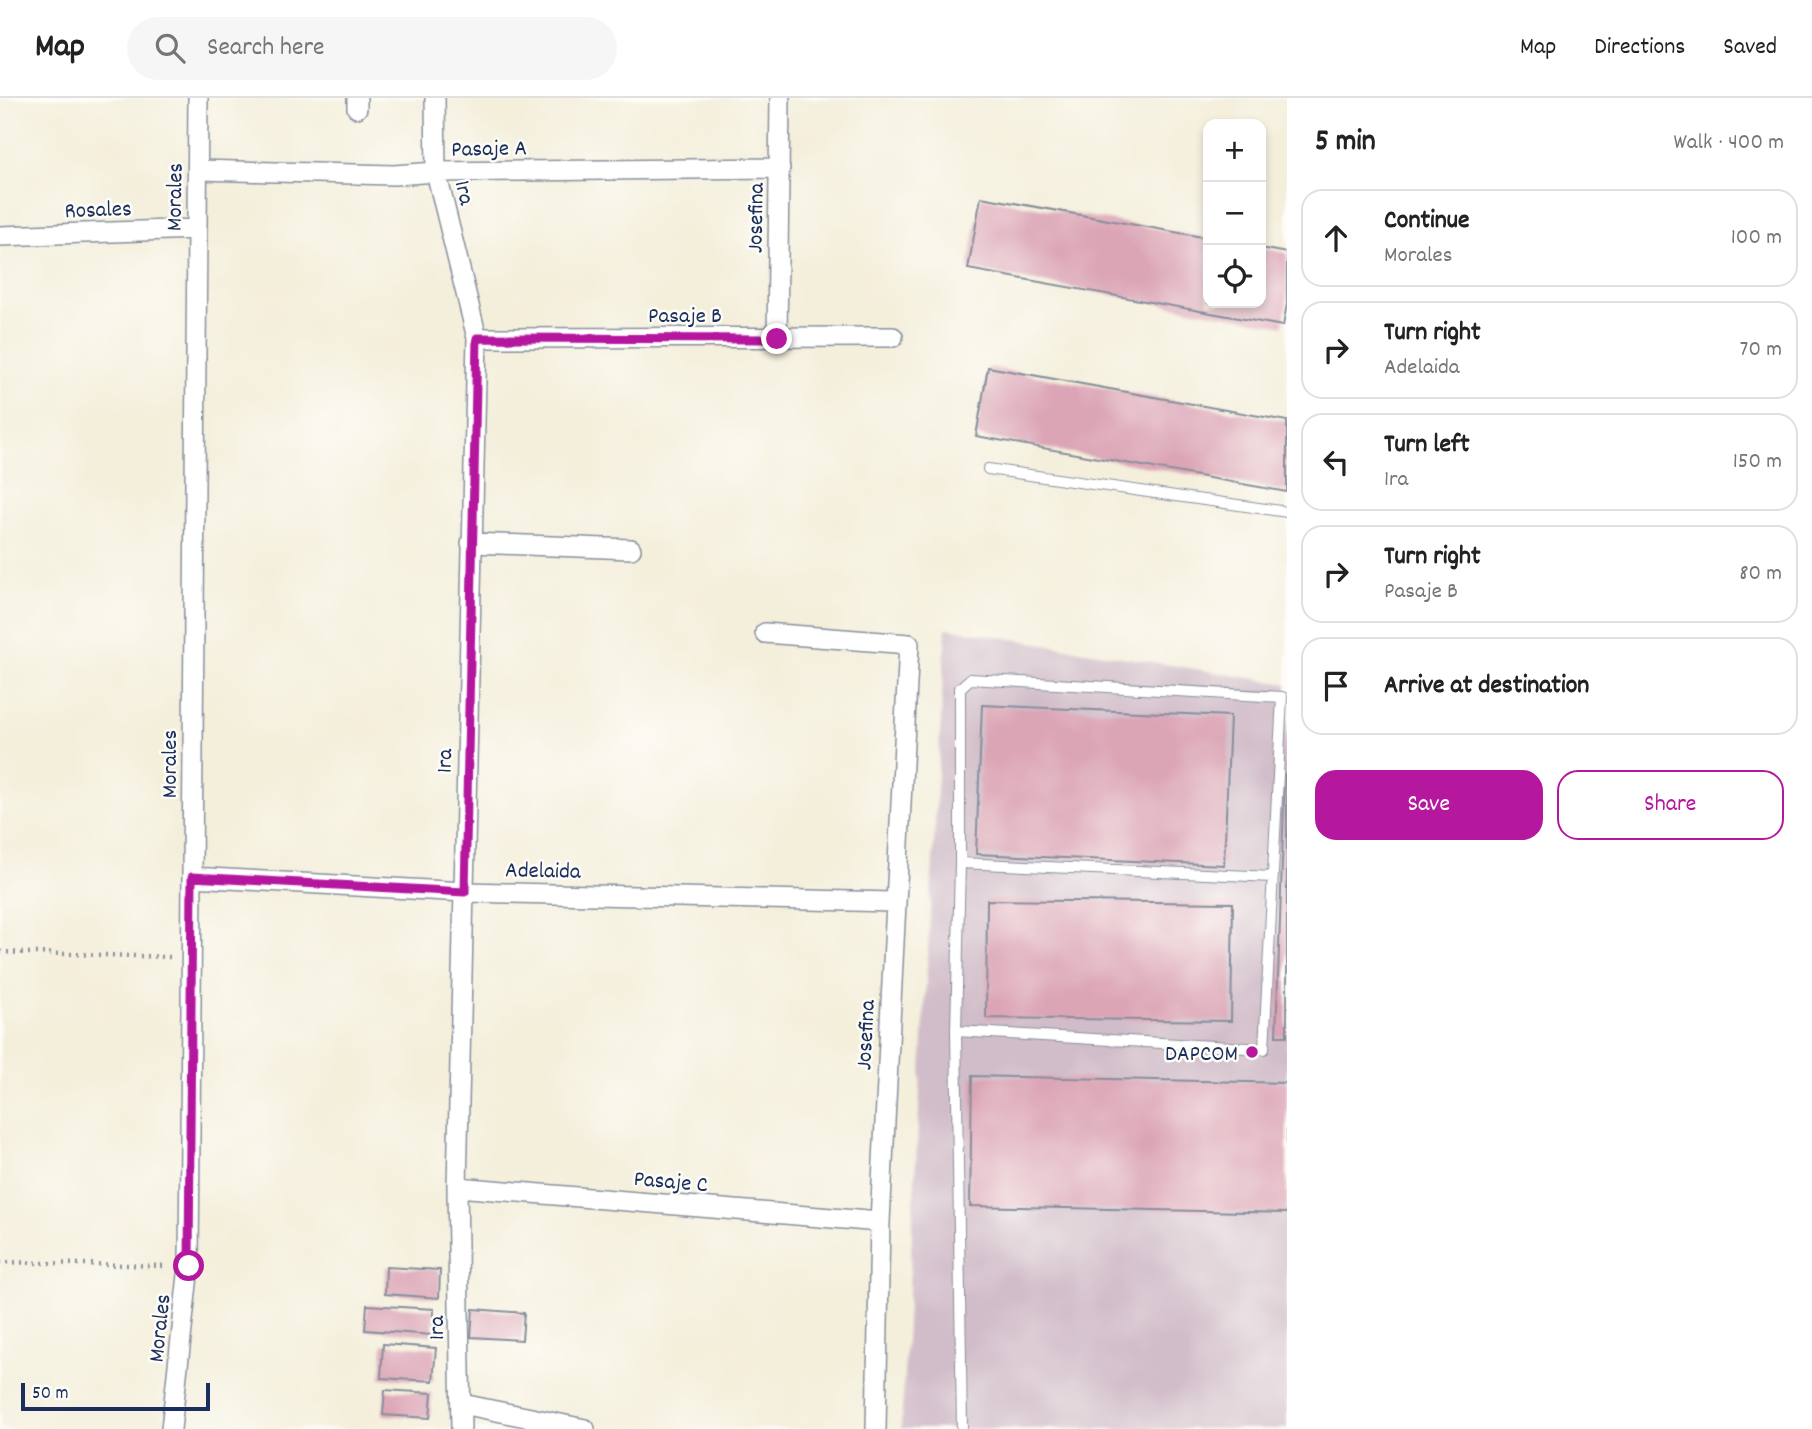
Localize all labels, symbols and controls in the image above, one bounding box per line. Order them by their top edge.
search box [127,17,617,80]
text: Map [35,25,85,72]
icon: search [151,29,189,67]
text: Search here [207,30,325,67]
text: Map [1520,31,1556,65]
text: Directions [1594,31,1685,65]
text: Saved [1723,31,1777,65]
map controls [1203,119,1266,308]
button: + [1203,119,1266,182]
text: 5 min [1315,122,1376,165]
text: Walk · 400 m [1674,127,1784,160]
street label: Pasaje A [451,133,527,168]
street label: Morales [159,163,194,232]
street label: 1ra [444,177,482,210]
street label: Josefina [740,181,775,254]
button: − [1203,182,1266,245]
street label: Rosales [64,194,132,229]
text: Continue [1384,203,1469,240]
icon: ahead [1317,219,1355,257]
text: 100 m [1731,222,1782,255]
text: Morales [1384,240,1452,273]
button: locate [1203,245,1266,308]
street label: Pasaje B [648,301,722,334]
text: Turn right [1384,315,1481,352]
route end [761,323,792,354]
icon: right [1317,331,1355,369]
text: 70 m [1740,334,1782,367]
text: Adelaida [1384,352,1460,385]
text: Turn left [1384,427,1470,464]
icon: left [1317,443,1355,481]
text: 150 m [1733,446,1782,479]
text: 1ra [1384,464,1408,497]
text: Turn right [1384,539,1481,576]
icon: right [1317,555,1355,593]
text: 80 m [1739,558,1782,591]
text: Pasaje B [1384,576,1458,609]
icon: arrive [1317,667,1355,705]
text: Arrive at destination [1384,668,1589,705]
street label: Morales [155,730,188,798]
street label: 1ra [430,747,463,774]
button: Save [1315,770,1543,840]
button: Share [1557,770,1784,840]
street label: Adelaida [505,855,582,890]
street label: Josefina [849,998,886,1071]
place label: DAPCOM [1165,1039,1238,1072]
marker: DAPCOM [1244,1044,1260,1060]
street label: Pasaje C [632,1164,709,1203]
route start [173,1250,204,1281]
street label: Morales [142,1293,181,1364]
street label: 1ra [422,1314,455,1340]
scale bar [21,1380,210,1412]
text: 50 m [32,1381,69,1408]

